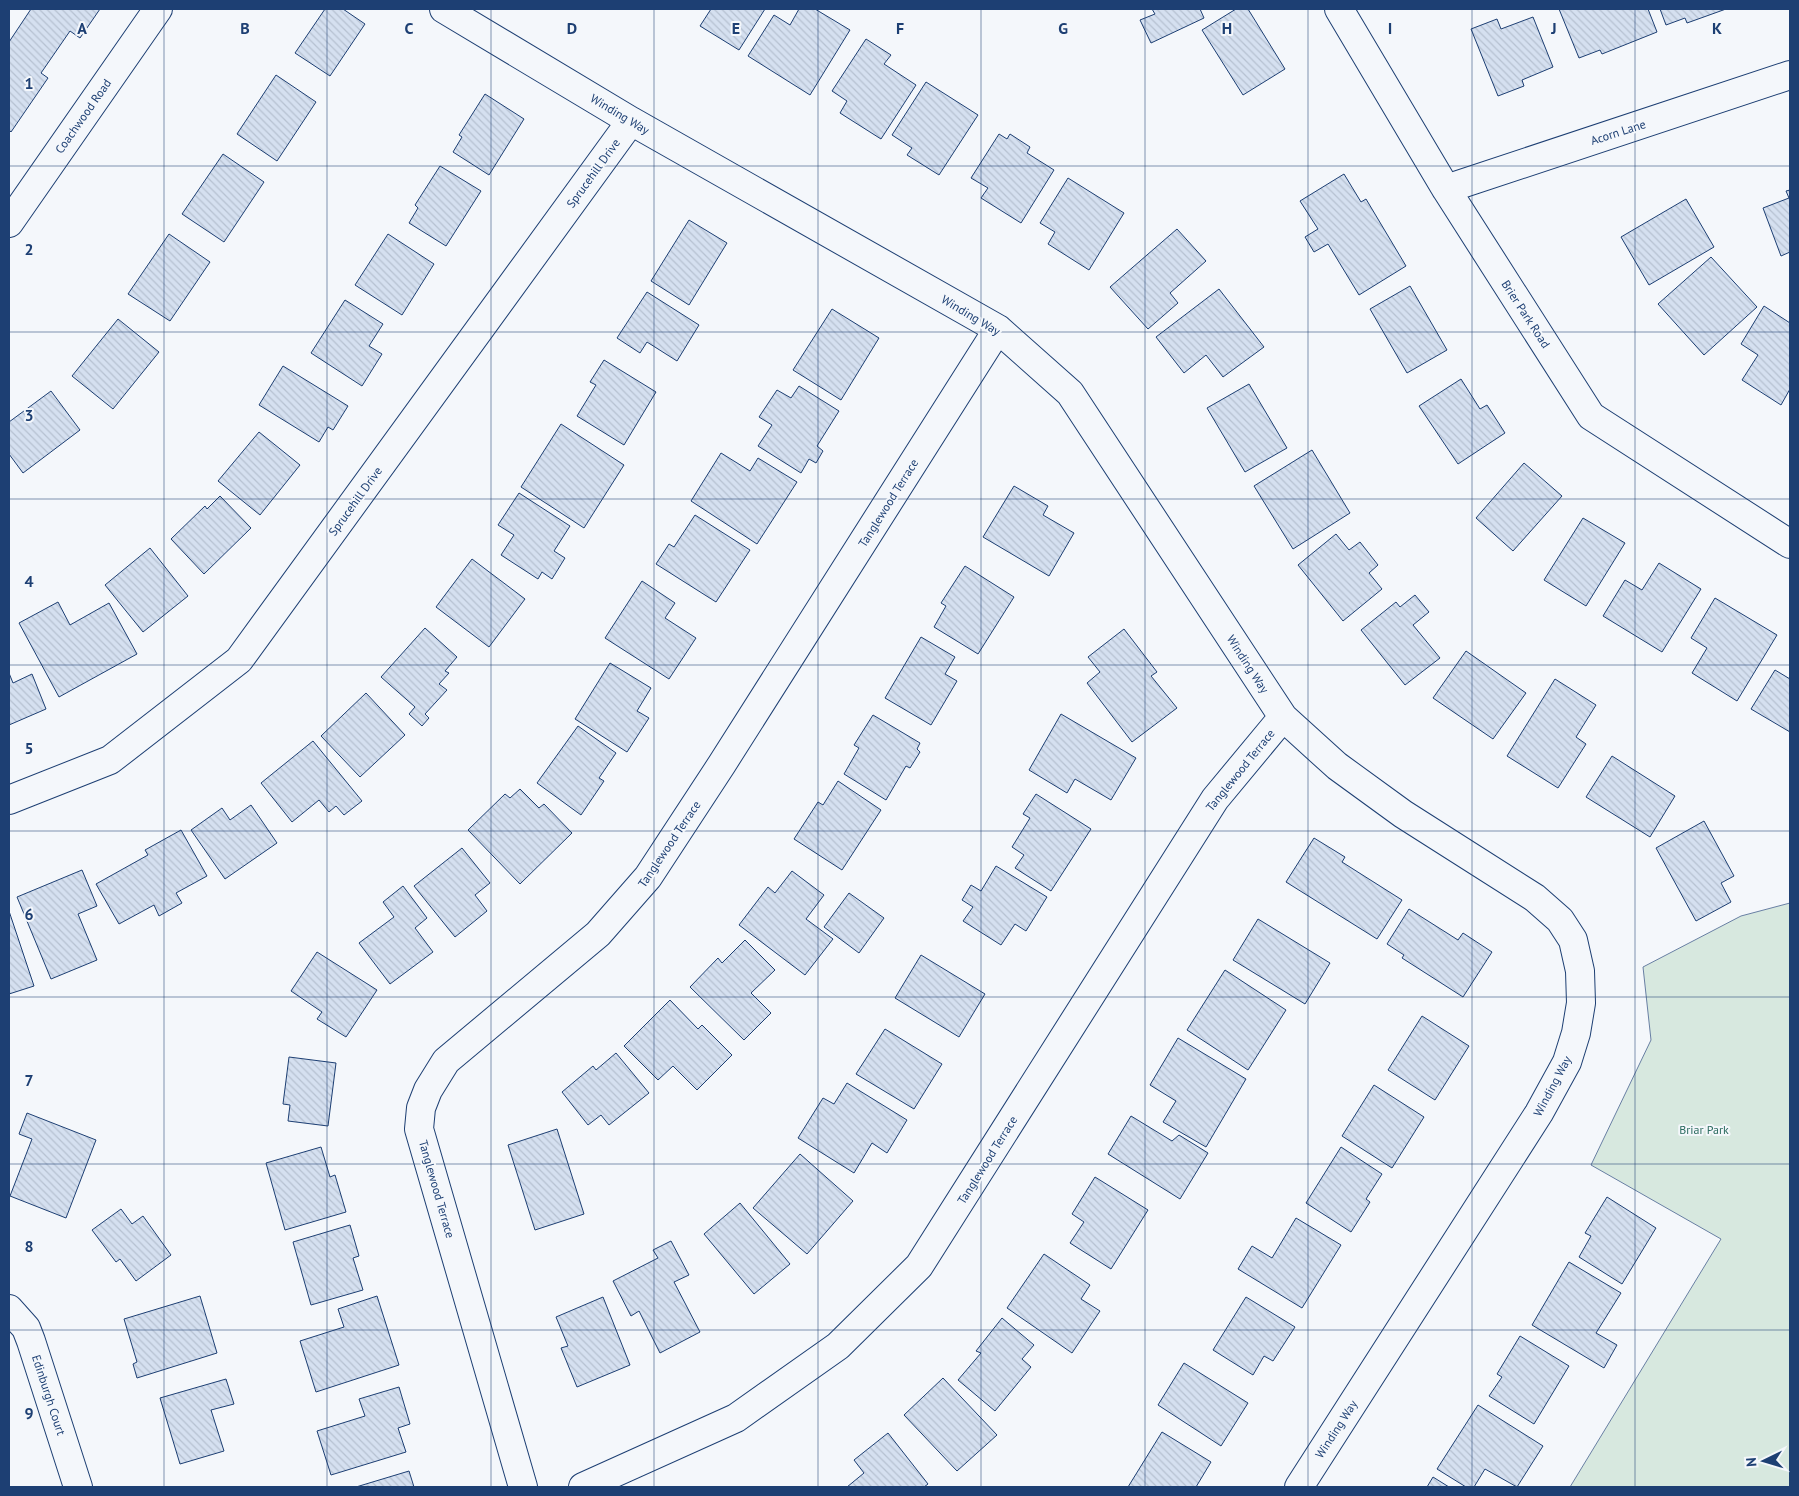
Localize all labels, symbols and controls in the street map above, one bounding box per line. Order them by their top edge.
text: A [77,18,87,38]
text: B [240,18,250,38]
text: C [405,18,414,38]
text: D [567,18,577,38]
text: E [732,18,740,38]
text: F [896,18,904,38]
text: G [1058,18,1068,38]
text: H [1222,18,1232,38]
text: I [1388,18,1392,38]
text: J [1550,18,1557,38]
text: K [1712,18,1722,38]
text: 1 [24,73,34,93]
street label: Coachwood Road [52,76,114,156]
street label: Winding Way [588,90,653,138]
street label: Acorn Lane [1589,116,1647,148]
street label: Sprucehill Drive [563,136,623,210]
text: 2 [24,239,34,259]
street label: Brier Park Road [1498,277,1554,351]
street label: Winding Way [939,291,1004,339]
text: 3 [24,405,34,425]
street label: Tanglewood Terrace [855,456,921,550]
street label: Sprucehill Drive [325,464,385,538]
text: 4 [24,571,34,591]
street label: Winding Way [1224,632,1273,696]
street label: Tanglewood Terrace [1202,726,1278,814]
text: 5 [24,738,34,758]
street label: Tanglewood Terrace [634,798,704,890]
text: 6 [24,904,34,924]
street label: Winding Way [1530,1053,1574,1119]
text: 7 [24,1070,34,1090]
street label: Tanglewood Terrace [954,1113,1020,1207]
park label: Briar Park [1679,1122,1729,1137]
street label: Tanglewood Terrace [416,1138,458,1240]
text: 8 [24,1236,34,1256]
street label: Edinburgh Court [29,1353,69,1437]
street label: Winding Way [1312,1397,1361,1461]
text: 9 [24,1403,34,1423]
north arrow [1739,1436,1789,1486]
text: N [1742,1457,1760,1468]

